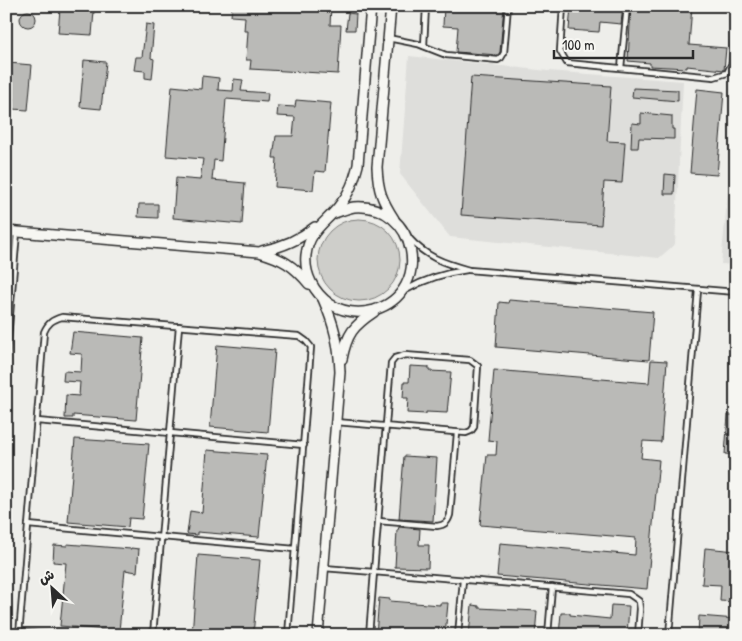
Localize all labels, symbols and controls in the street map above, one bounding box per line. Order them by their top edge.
scale bar [554,28,693,60]
text: 100 m [562,34,595,55]
north arrow [28,564,78,614]
text: ش [35,564,57,588]

